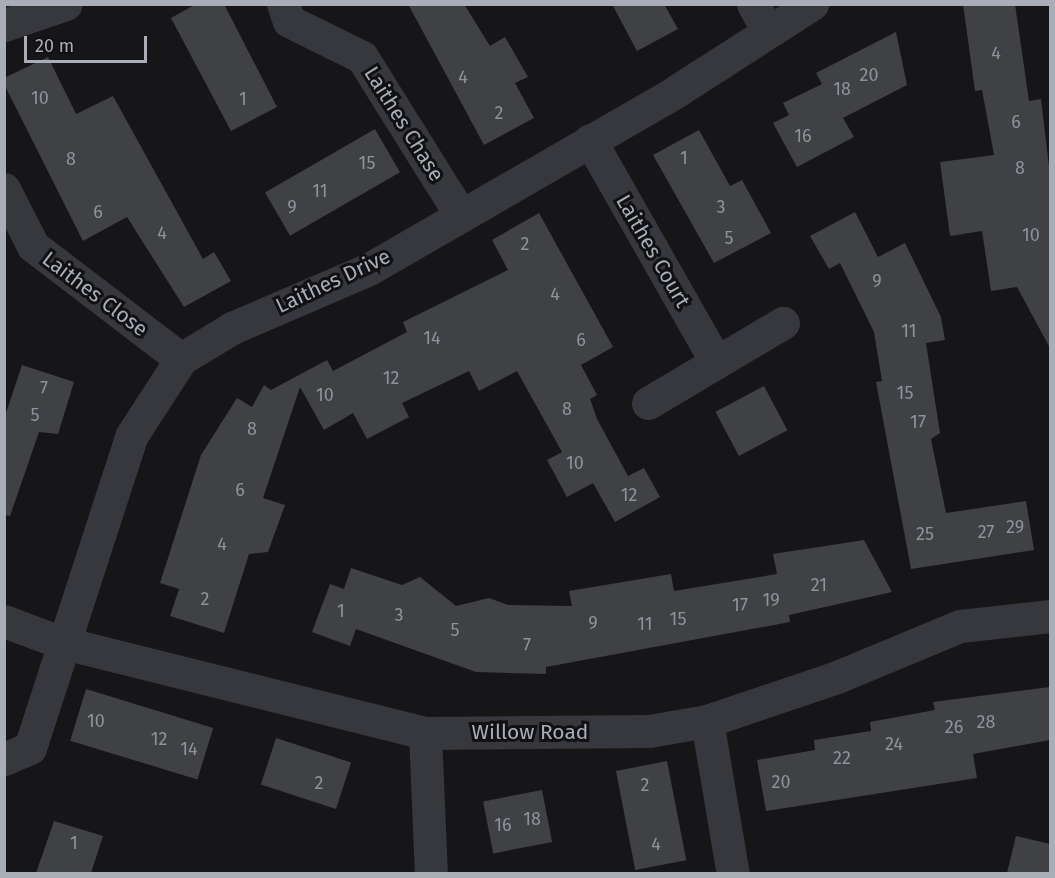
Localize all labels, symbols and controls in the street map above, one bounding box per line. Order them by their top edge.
scale bar [27,24,150,62]
text: 20 m [35,35,74,57]
house number: 4 [991,42,1001,64]
street label: Laithes Chase [359,62,449,186]
house number: 20 [860,64,878,86]
house number: 4 [458,66,468,88]
house number: 18 [833,78,851,100]
house number: 10 [31,87,49,109]
house number: 1 [239,88,247,110]
house number: 2 [495,102,503,124]
house number: 6 [1011,111,1021,133]
house number: 16 [794,125,812,147]
house number: 1 [680,147,688,169]
house number: 8 [66,148,76,170]
house number: 15 [359,152,375,174]
house number: 8 [1015,157,1025,179]
house number: 11 [312,180,328,202]
street label: Laithes Court [611,190,695,312]
house number: 9 [287,196,297,218]
house number: 3 [717,196,725,218]
house number: 6 [93,201,103,223]
house number: 4 [157,222,167,244]
house number: 10 [1022,224,1040,246]
house number: 5 [724,227,734,249]
house number: 2 [521,233,529,255]
street label: Laithes Drive [272,243,394,319]
street label: Laithes Close [37,246,153,342]
house number: 9 [872,270,882,292]
house number: 4 [550,283,560,305]
house number: 11 [901,320,917,342]
house number: 14 [423,327,441,349]
house number: 6 [576,329,586,351]
house number: 12 [383,367,399,389]
house number: 7 [40,377,48,399]
house number: 15 [897,382,913,404]
house number: 10 [316,384,334,406]
house number: 8 [562,398,572,420]
house number: 5 [30,404,40,426]
house number: 17 [910,411,926,433]
house number: 8 [247,418,257,440]
house number: 10 [566,452,584,474]
house number: 6 [235,479,245,501]
house number: 12 [621,484,637,506]
house number: 29 [1006,516,1024,538]
house number: 27 [978,521,994,543]
house number: 25 [916,523,934,545]
house number: 4 [217,533,227,555]
house number: 21 [811,574,827,596]
house number: 2 [201,588,209,610]
house number: 19 [762,589,780,611]
house number: 17 [732,594,748,616]
house number: 1 [337,600,345,622]
house number: 3 [395,604,403,626]
house number: 15 [670,608,686,630]
house number: 9 [588,612,598,634]
house number: 11 [637,613,653,635]
house number: 5 [450,619,460,641]
house number: 7 [523,634,531,656]
house number: 10 [87,710,105,732]
house number: 28 [977,711,995,733]
house number: 26 [945,716,963,738]
street label: Willow Road [472,719,588,745]
house number: 12 [151,728,167,750]
house number: 24 [885,733,903,755]
house number: 14 [180,738,198,760]
house number: 22 [833,747,851,769]
house number: 20 [772,771,790,793]
house number: 2 [315,772,323,794]
house number: 2 [641,774,649,796]
house number: 18 [523,808,541,830]
house number: 16 [494,814,512,836]
house number: 1 [70,832,78,854]
house number: 4 [651,833,661,855]

